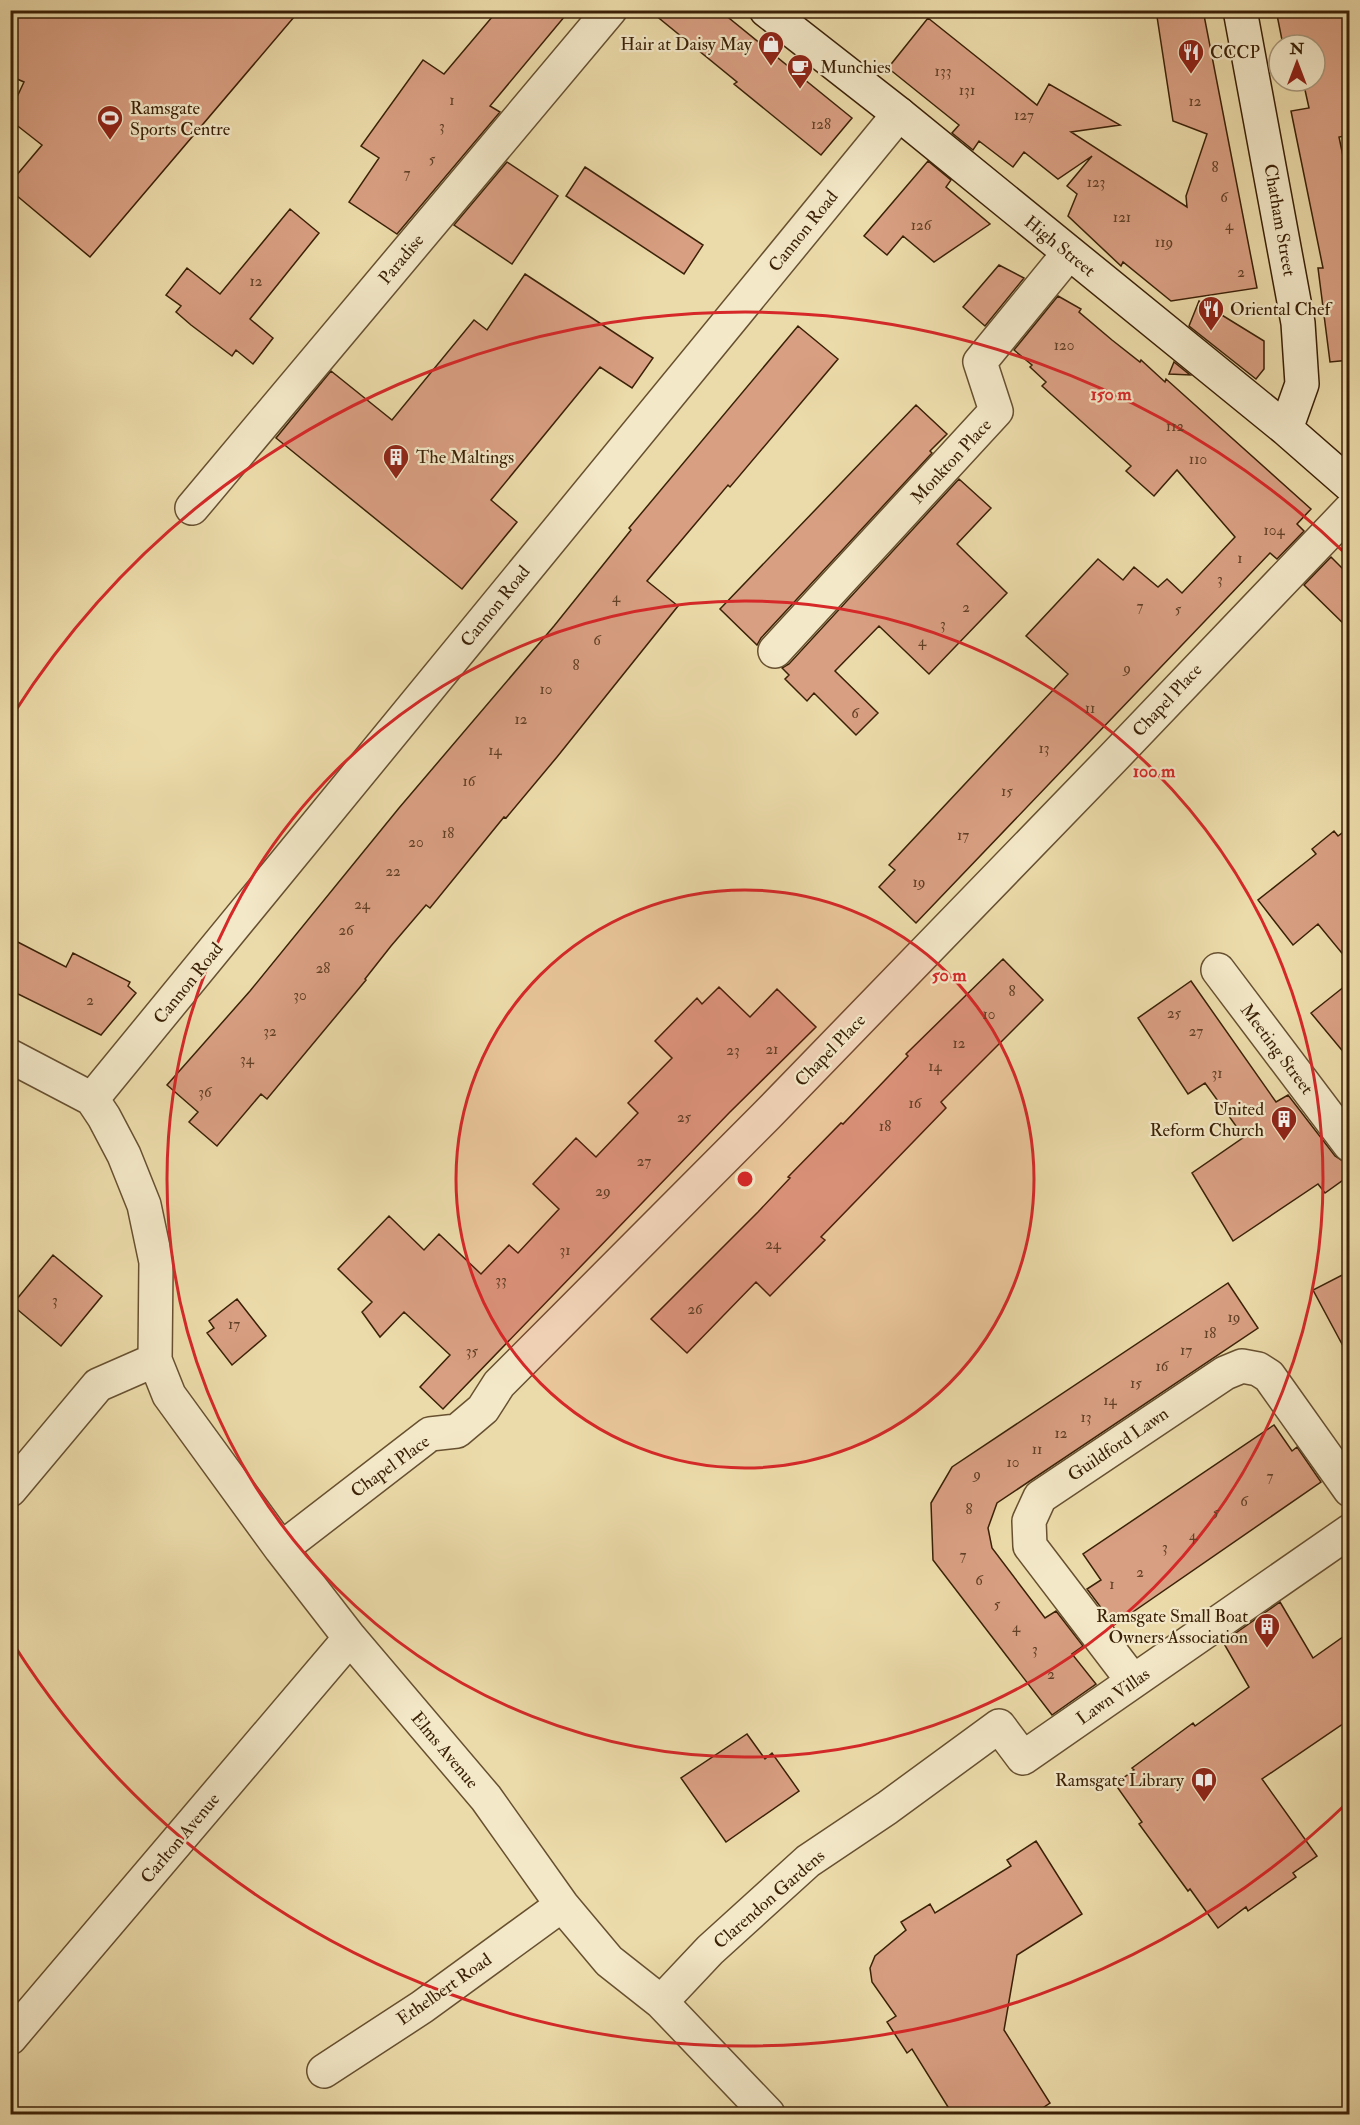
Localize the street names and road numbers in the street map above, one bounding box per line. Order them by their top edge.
street label: Chatham Street [1258,162,1301,278]
street label: Cannon Road [763,186,843,277]
street label: High Street [1019,211,1100,282]
street label: Paradise [374,229,429,289]
street label: Monkton Place [906,414,997,509]
street label: Cannon Road [455,561,535,652]
street label: Chapel Place [1127,658,1208,742]
street label: Cannon Road [148,938,228,1029]
street label: Meeting Street [1235,999,1318,1100]
street label: Chapel Place [790,1009,871,1092]
street label: Guildford Lawn [1063,1402,1173,1487]
street label: Chapel Place [346,1430,435,1503]
street label: Lawn Villas [1072,1663,1155,1730]
street label: Elms Avenue [406,1707,484,1794]
street label: Carlton Avenue [136,1788,225,1888]
street label: Clarendon Gardens [709,1845,830,1954]
street label: Ethelbert Road [392,1948,496,2031]

